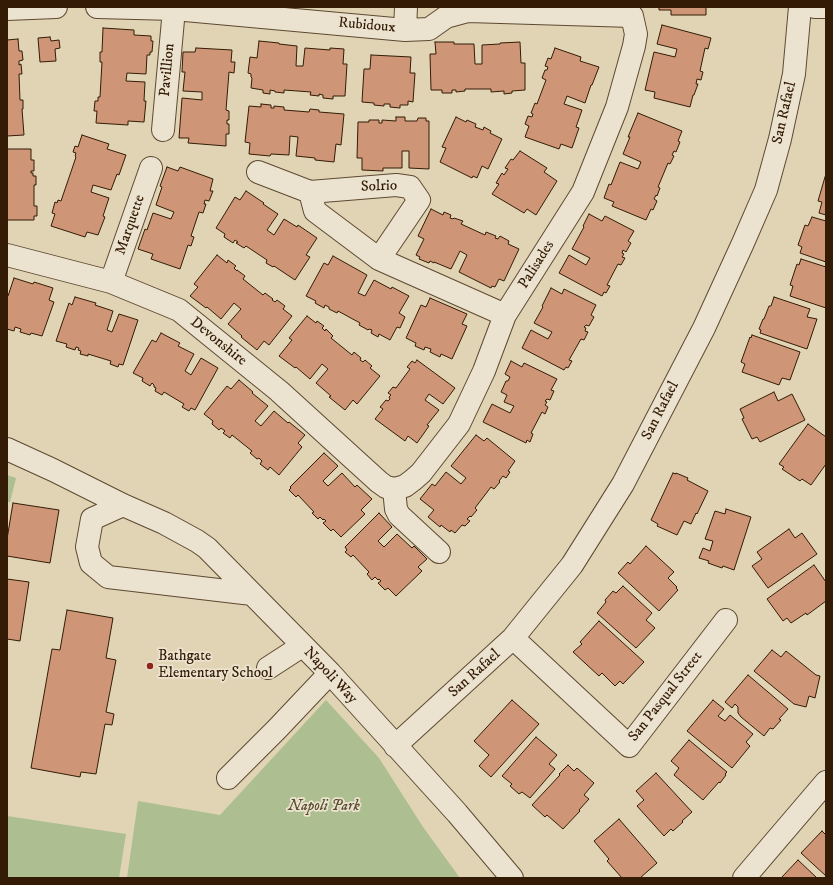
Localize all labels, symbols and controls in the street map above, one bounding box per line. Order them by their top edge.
street label: Rubidoux [338,15,396,37]
street label: Pavillion [157,43,179,97]
street label: San Rafael [769,80,801,146]
street label: Solrio [361,177,397,197]
street label: Marquette [112,193,150,257]
street label: Palisades [515,238,559,292]
street label: Devonshire [186,314,250,370]
street label: San Rafael [639,379,683,443]
street label: Napoli Way [299,644,361,708]
street label: San Rafael [445,646,505,702]
place label: Bathgate Elementary School [158,648,273,683]
street label: San Pasqual Street [625,648,707,746]
marker: Bathgate Elementary School [145,661,155,671]
park label: Napoli Park [288,798,360,816]

